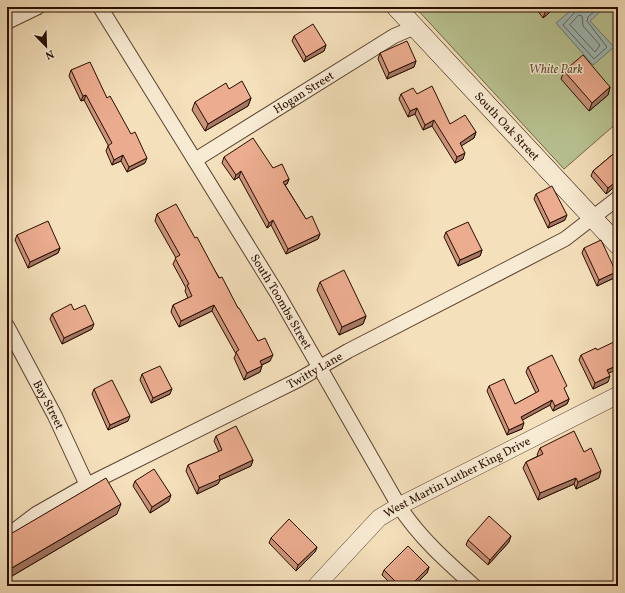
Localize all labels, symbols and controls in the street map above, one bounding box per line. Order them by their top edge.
north arrow [26,26,66,66]
text: N [43,45,56,62]
park label: White Park [529,62,583,78]
street label: Hogan Street [271,68,338,118]
street label: South Oak Street [470,89,543,165]
street label: South Toombs Street [246,251,315,353]
street label: Twitty Lane [284,349,346,393]
street label: Bay Street [28,378,67,432]
street label: West Martin Luther King Drive [381,433,534,522]

